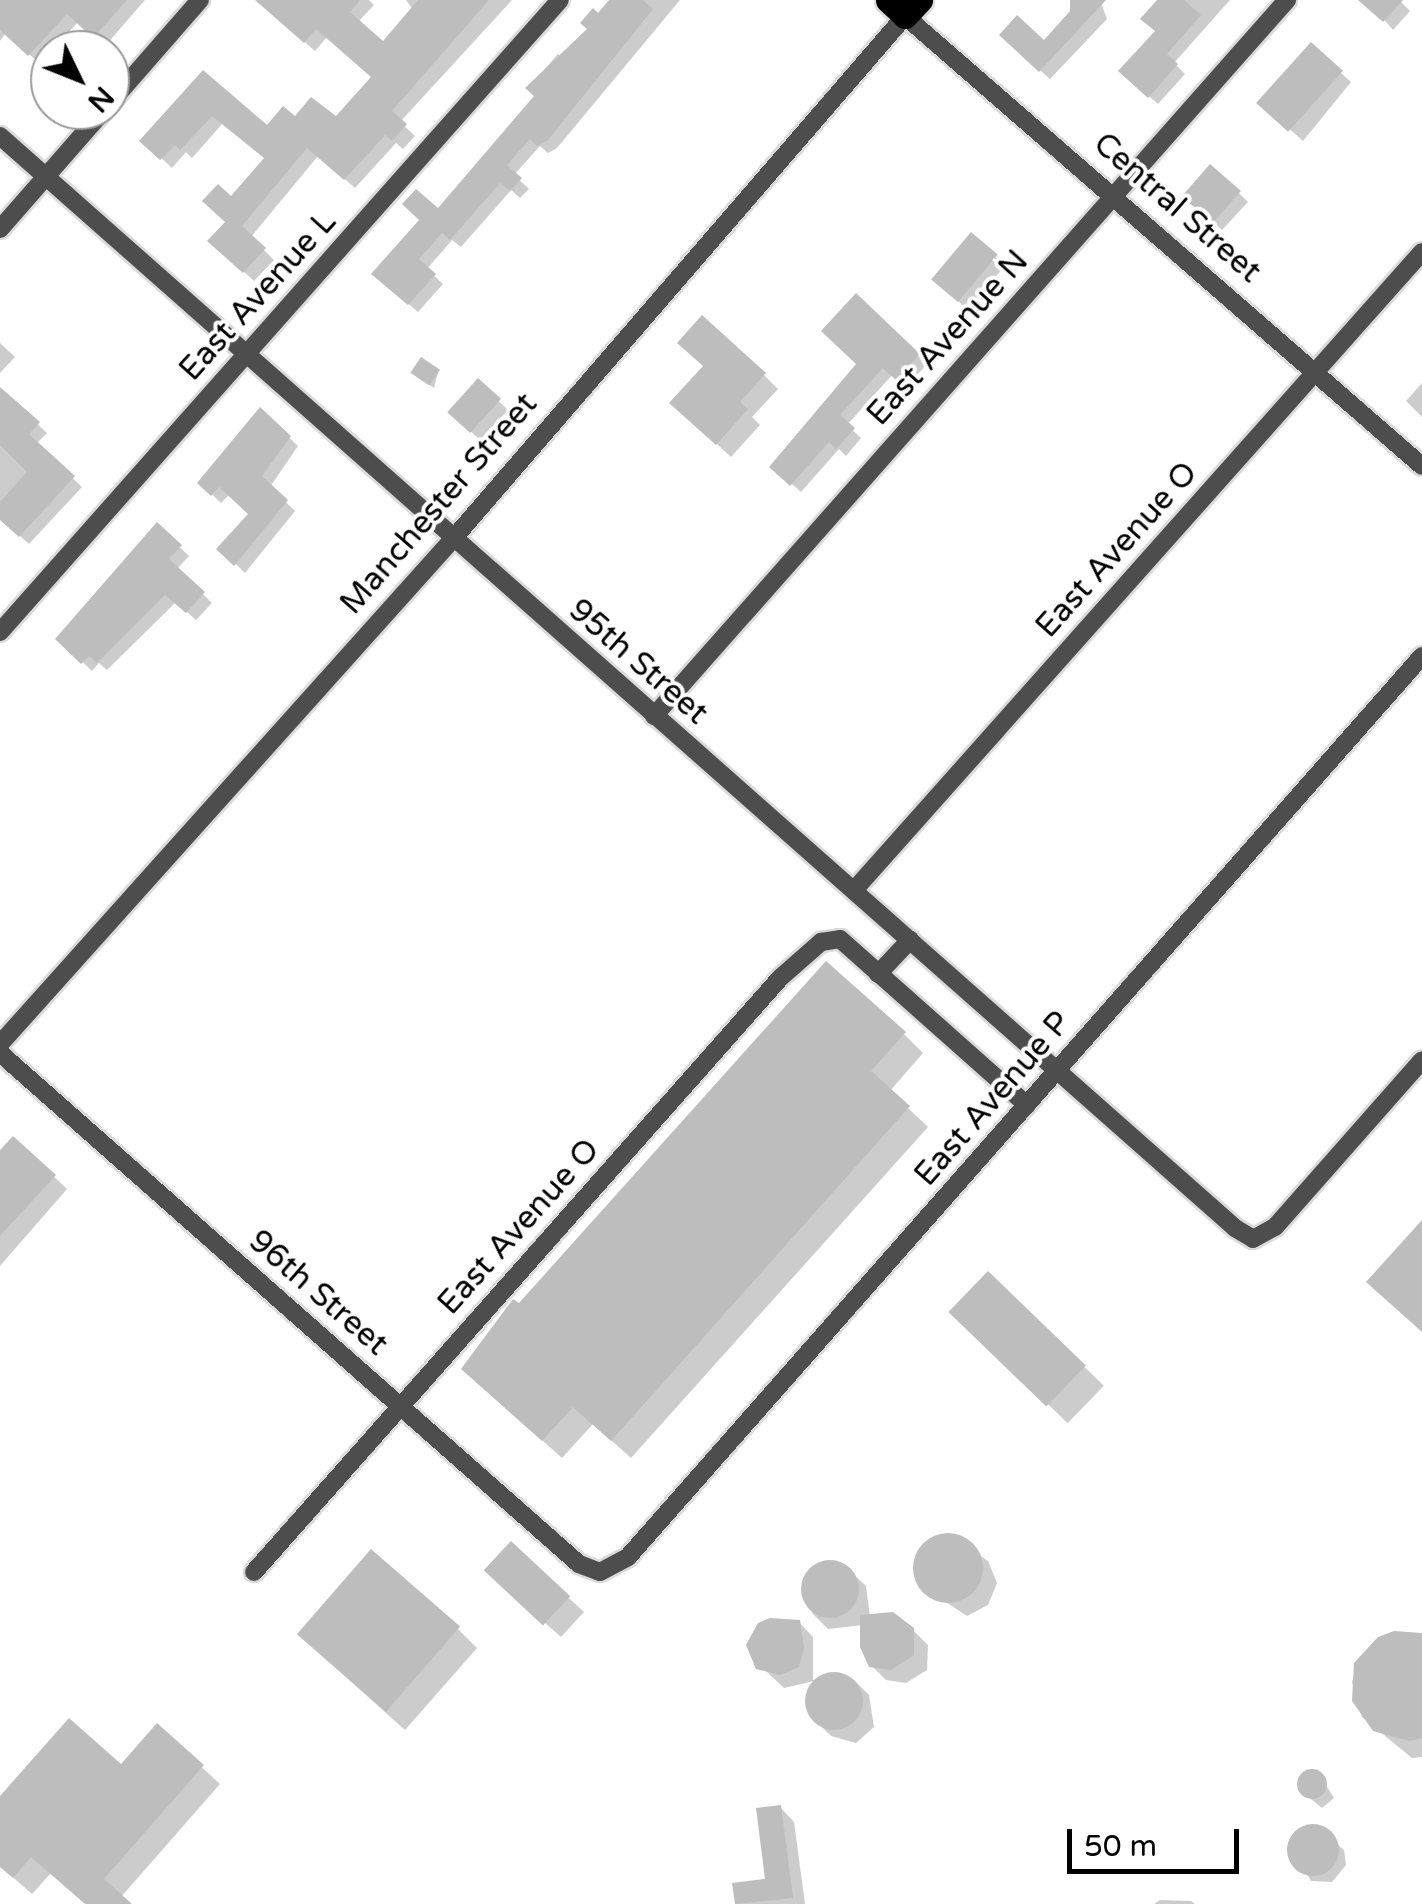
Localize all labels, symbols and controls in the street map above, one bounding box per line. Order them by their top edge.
north arrow [30,30,130,130]
text: N [80,79,121,119]
street label: Central Street [1085,125,1269,291]
street label: East Avenue L [172,203,344,389]
street label: East Avenue N [859,242,1037,434]
street label: Manchester Street [333,386,545,622]
street label: East Avenue O [1028,454,1206,646]
street label: 95th Street [561,591,715,733]
street label: East Avenue P [907,1004,1079,1194]
street label: East Avenue O [430,1131,608,1323]
street label: 96th Street [241,1222,395,1364]
scale bar [1072,1809,1244,1871]
text: 50 m [1084,1828,1157,1865]

